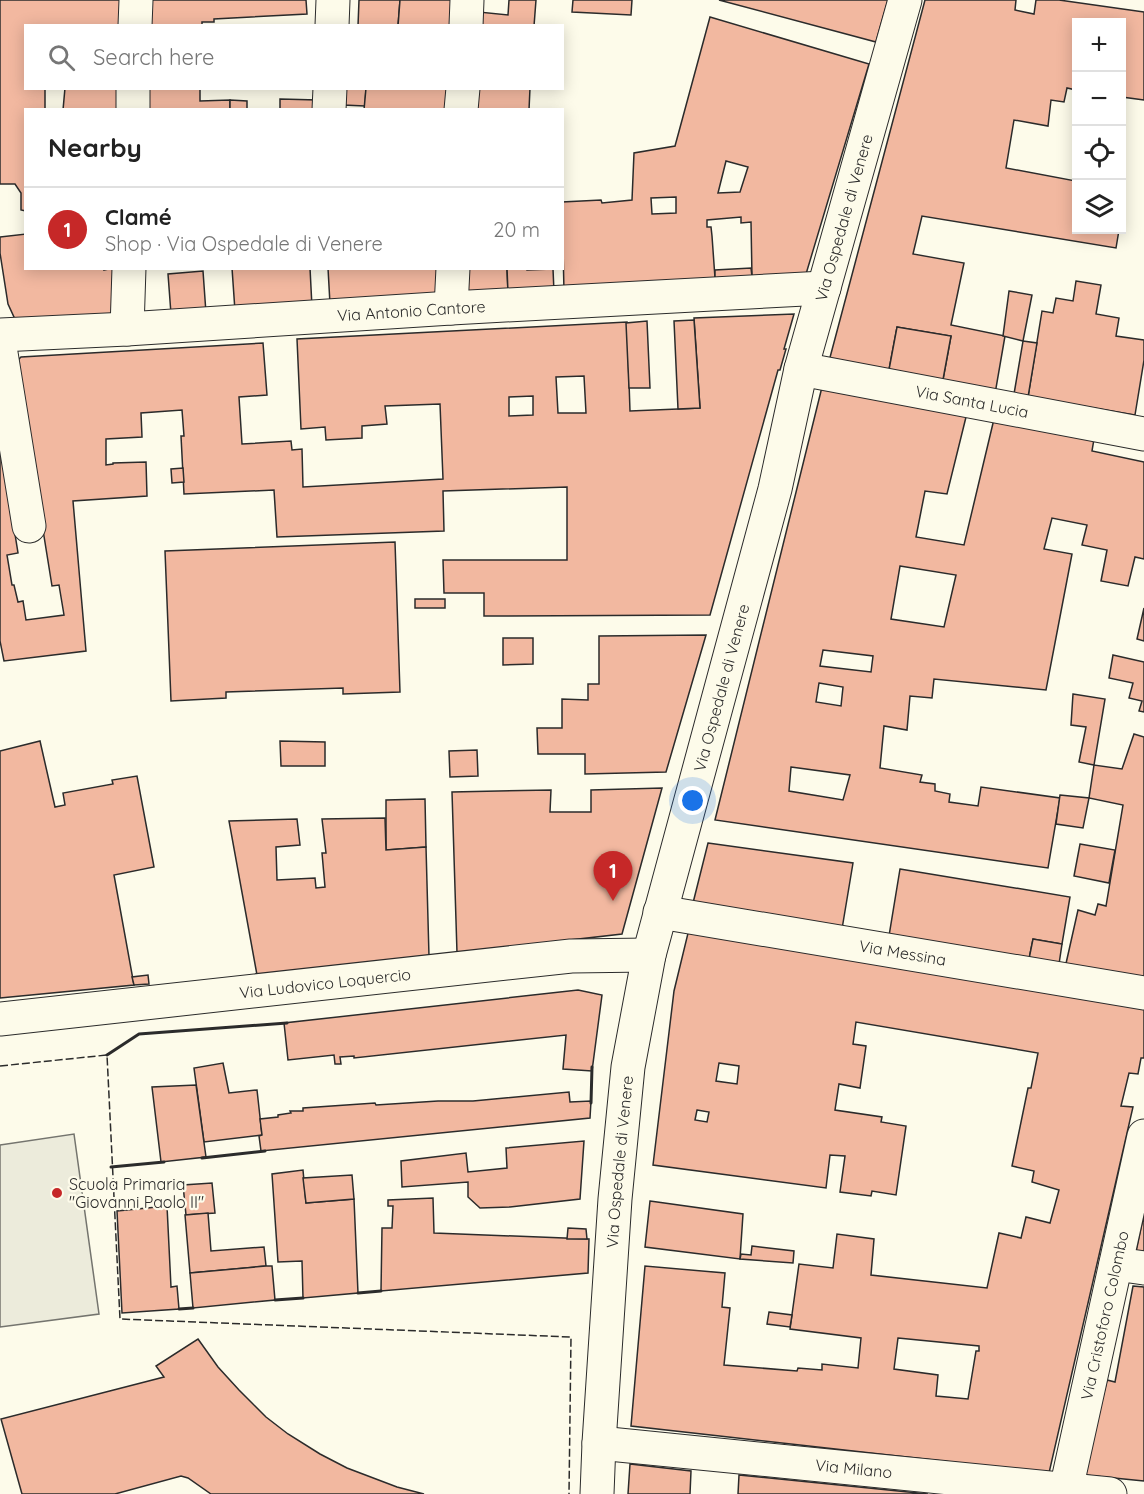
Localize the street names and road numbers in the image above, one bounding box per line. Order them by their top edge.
street label: Via Ospedale di Venere [811,132,877,304]
street label: Via Antonio Cantore [336,296,486,325]
street label: Via Santa Lucia [914,381,1030,422]
street label: Via Ospedale di Venere [689,602,753,774]
street label: Via Messina [858,935,948,970]
street label: Via Ludovico Loquercio [238,964,412,1003]
street label: Via Ospedale di Venere [602,1075,637,1249]
street label: Via Cristoforo Colombo [1076,1229,1133,1402]
street label: Via Milano [814,1455,893,1482]

